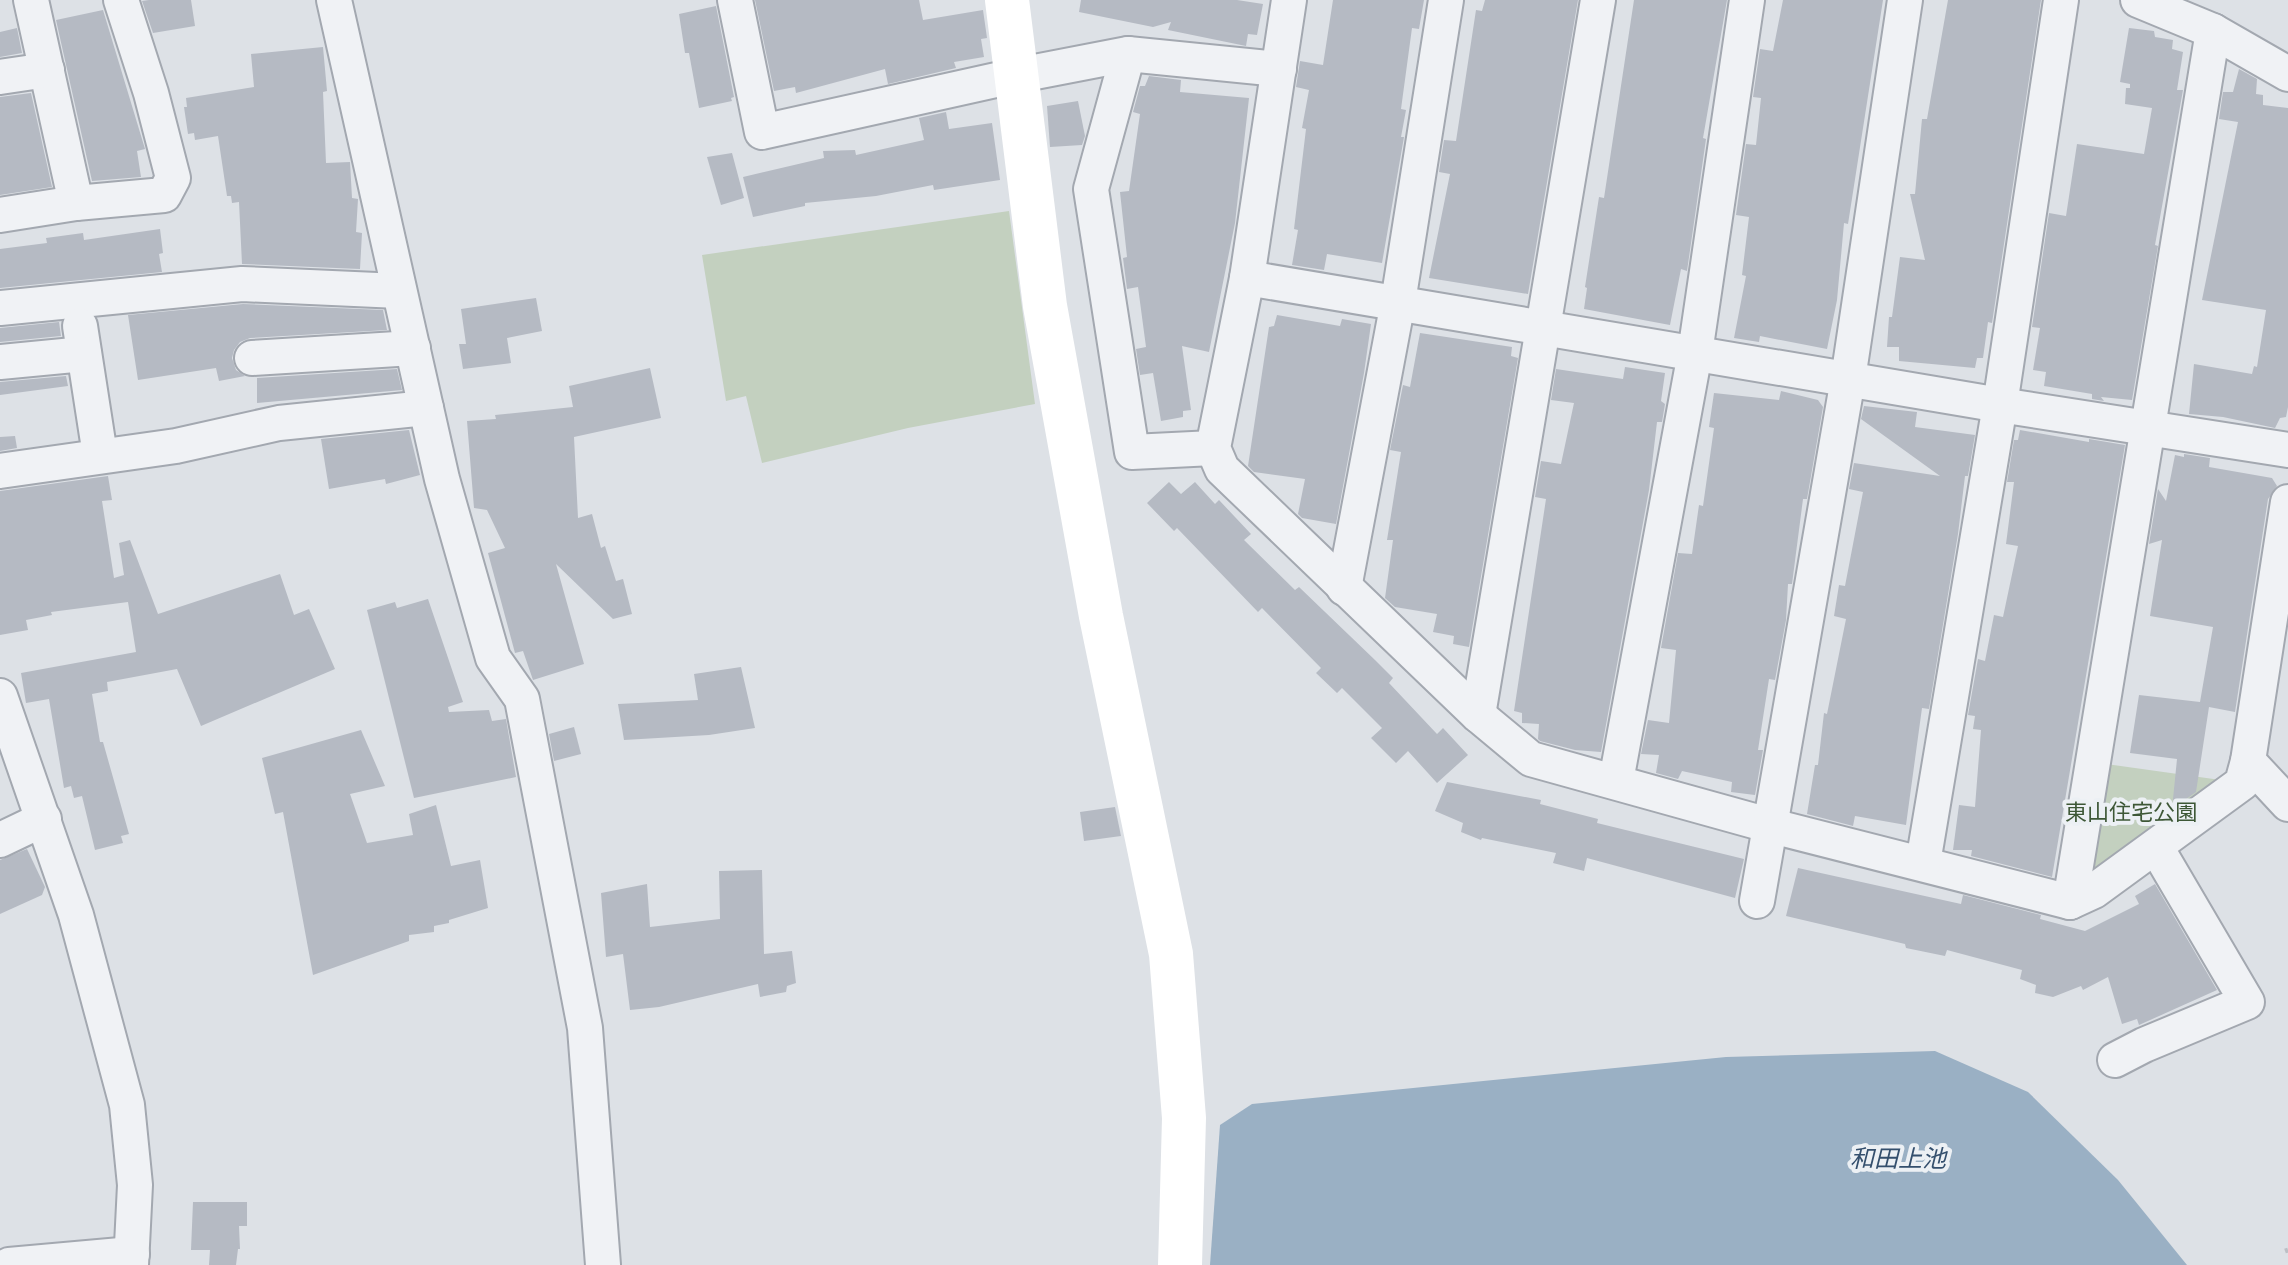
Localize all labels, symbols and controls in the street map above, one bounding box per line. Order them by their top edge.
park label: 東山住宅公園 [2065,800,2197,825]
water label: 和田上池 [1850,1145,1948,1172]

